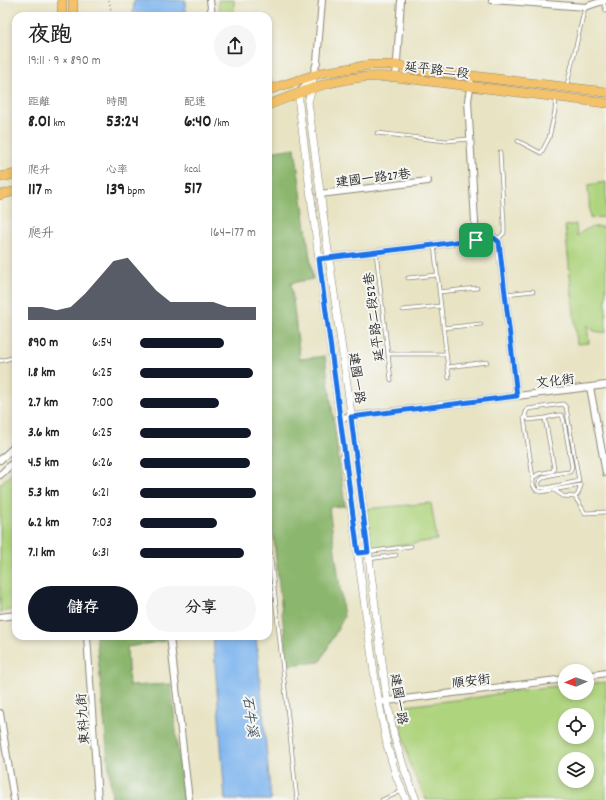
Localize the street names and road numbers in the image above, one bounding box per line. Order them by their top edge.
street label: 延平路二段 [403,58,470,85]
street label: 建國一路27巷 [335,165,412,194]
street label: 延平路二段52巷 [361,271,390,362]
street label: 建國一路 [342,351,369,405]
street label: 文化街 [535,371,576,394]
street label: 順安街 [451,671,492,694]
street label: 建國一路 [384,672,411,727]
street label: 東科九街 [73,692,96,745]

